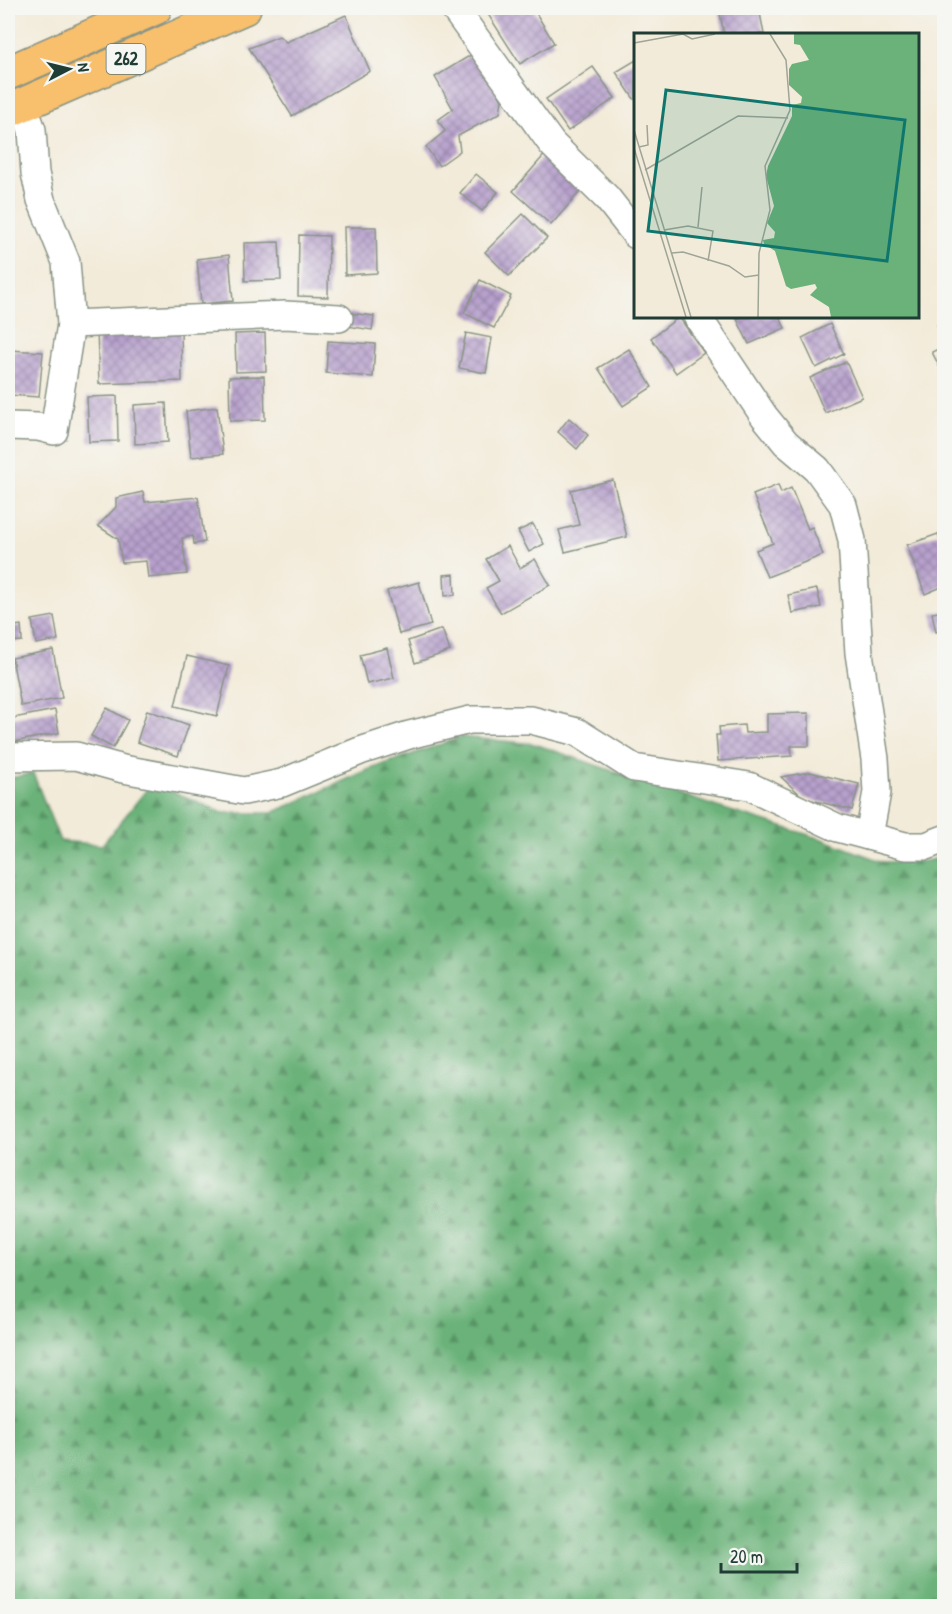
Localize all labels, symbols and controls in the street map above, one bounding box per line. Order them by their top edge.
inset map [634,33,919,318]
north arrow [39,39,99,99]
road number: 262 [106,44,146,74]
text: N [72,62,95,73]
scale bar [721,1536,798,1574]
text: 20 m [730,1544,763,1569]

